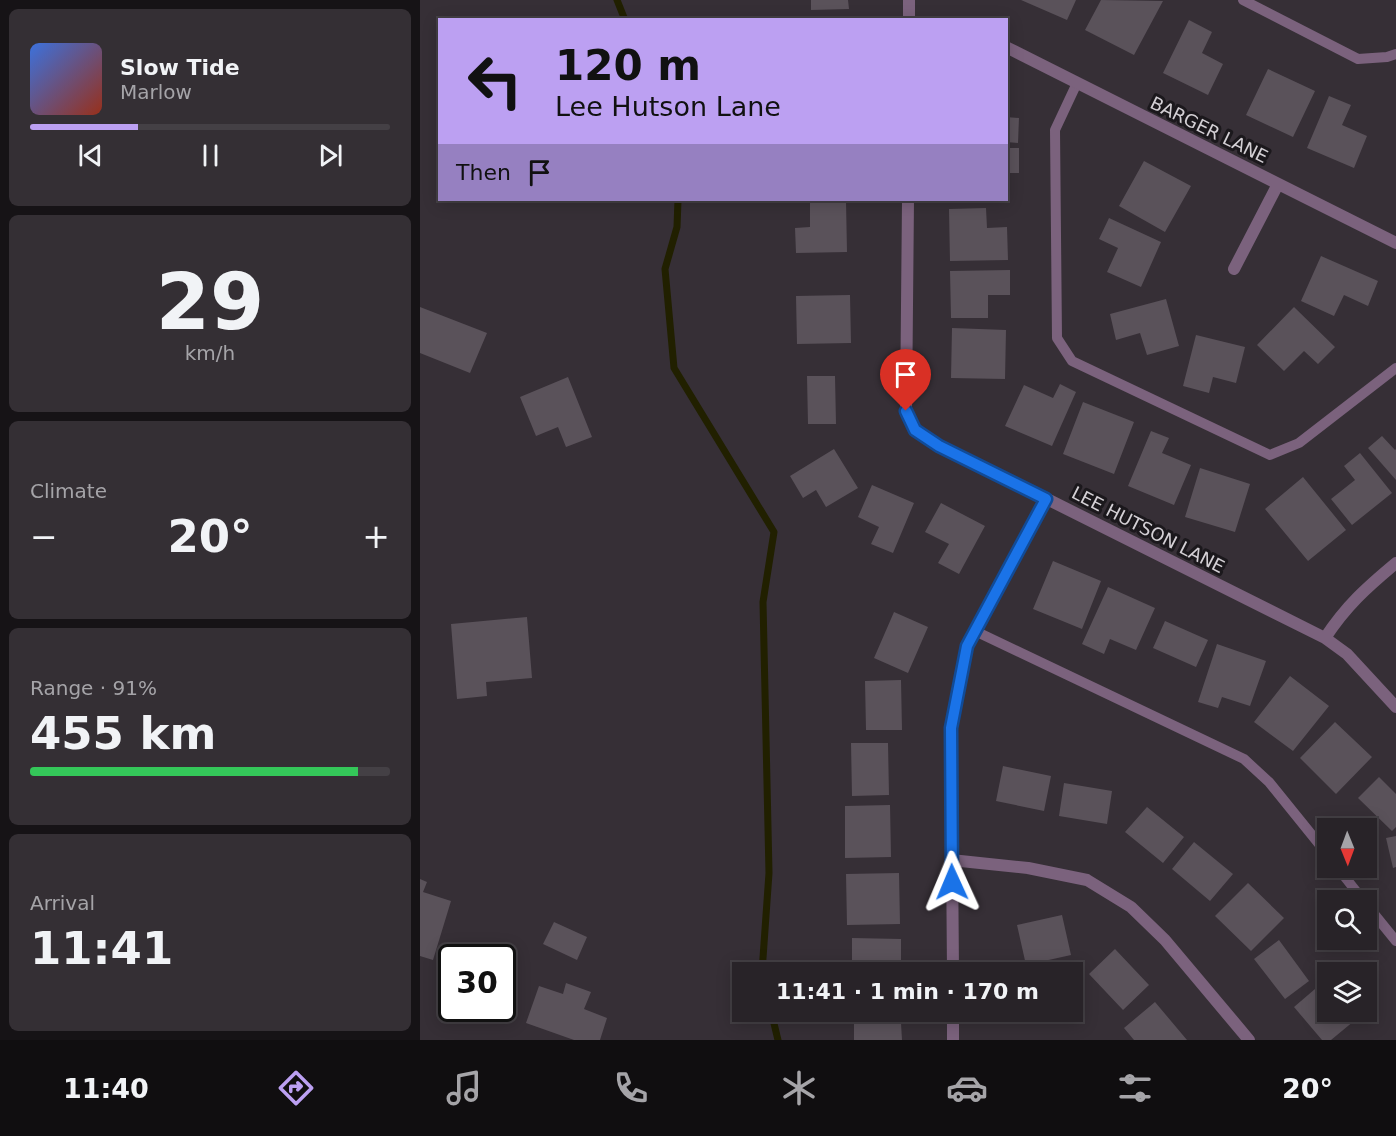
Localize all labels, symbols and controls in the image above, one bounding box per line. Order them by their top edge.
text: 120 m [555,41,701,90]
icon: left [456,42,534,120]
text: Slow Tide [120,55,240,80]
text: Marlow [120,80,192,104]
text: Lee Hutson Lane [555,91,781,122]
street label: BARGER LANE [1147,92,1271,167]
icon: previous [74,139,107,172]
icon: pause [194,139,227,172]
icon: next [314,139,347,172]
icon: arrive [523,156,556,189]
text: Then [456,160,511,185]
text: 29 [156,257,264,347]
text: km/h [185,341,235,365]
pin [880,349,931,411]
icon: arrive [889,358,922,391]
text: Climate [30,479,107,503]
street label: LEE HUTSON LANE [1068,482,1228,577]
text: 20° [167,510,253,563]
text: − [30,517,58,556]
text: + [362,517,390,556]
text: Range · 91% [30,676,157,700]
text: 455 km [30,707,216,760]
north arrow [1317,818,1377,878]
map controls [1317,818,1377,1022]
position arrow [920,850,984,914]
button: search [1317,890,1377,950]
text: Arrival [30,891,95,915]
text: 11:41 [30,922,173,975]
speed limit sign: 30 [438,944,516,1022]
button: layers [1317,962,1377,1022]
text: 11:41 · 1 min · 170 m [776,979,1039,1004]
icon: directions [275,1067,317,1109]
icon: music [443,1067,485,1109]
icon: phone [610,1067,652,1109]
icon: climate [778,1067,820,1109]
icon: car [946,1067,988,1109]
icon: filters [1114,1067,1156,1109]
text: 11:40 [63,1073,149,1104]
text: 20° [1282,1073,1333,1104]

